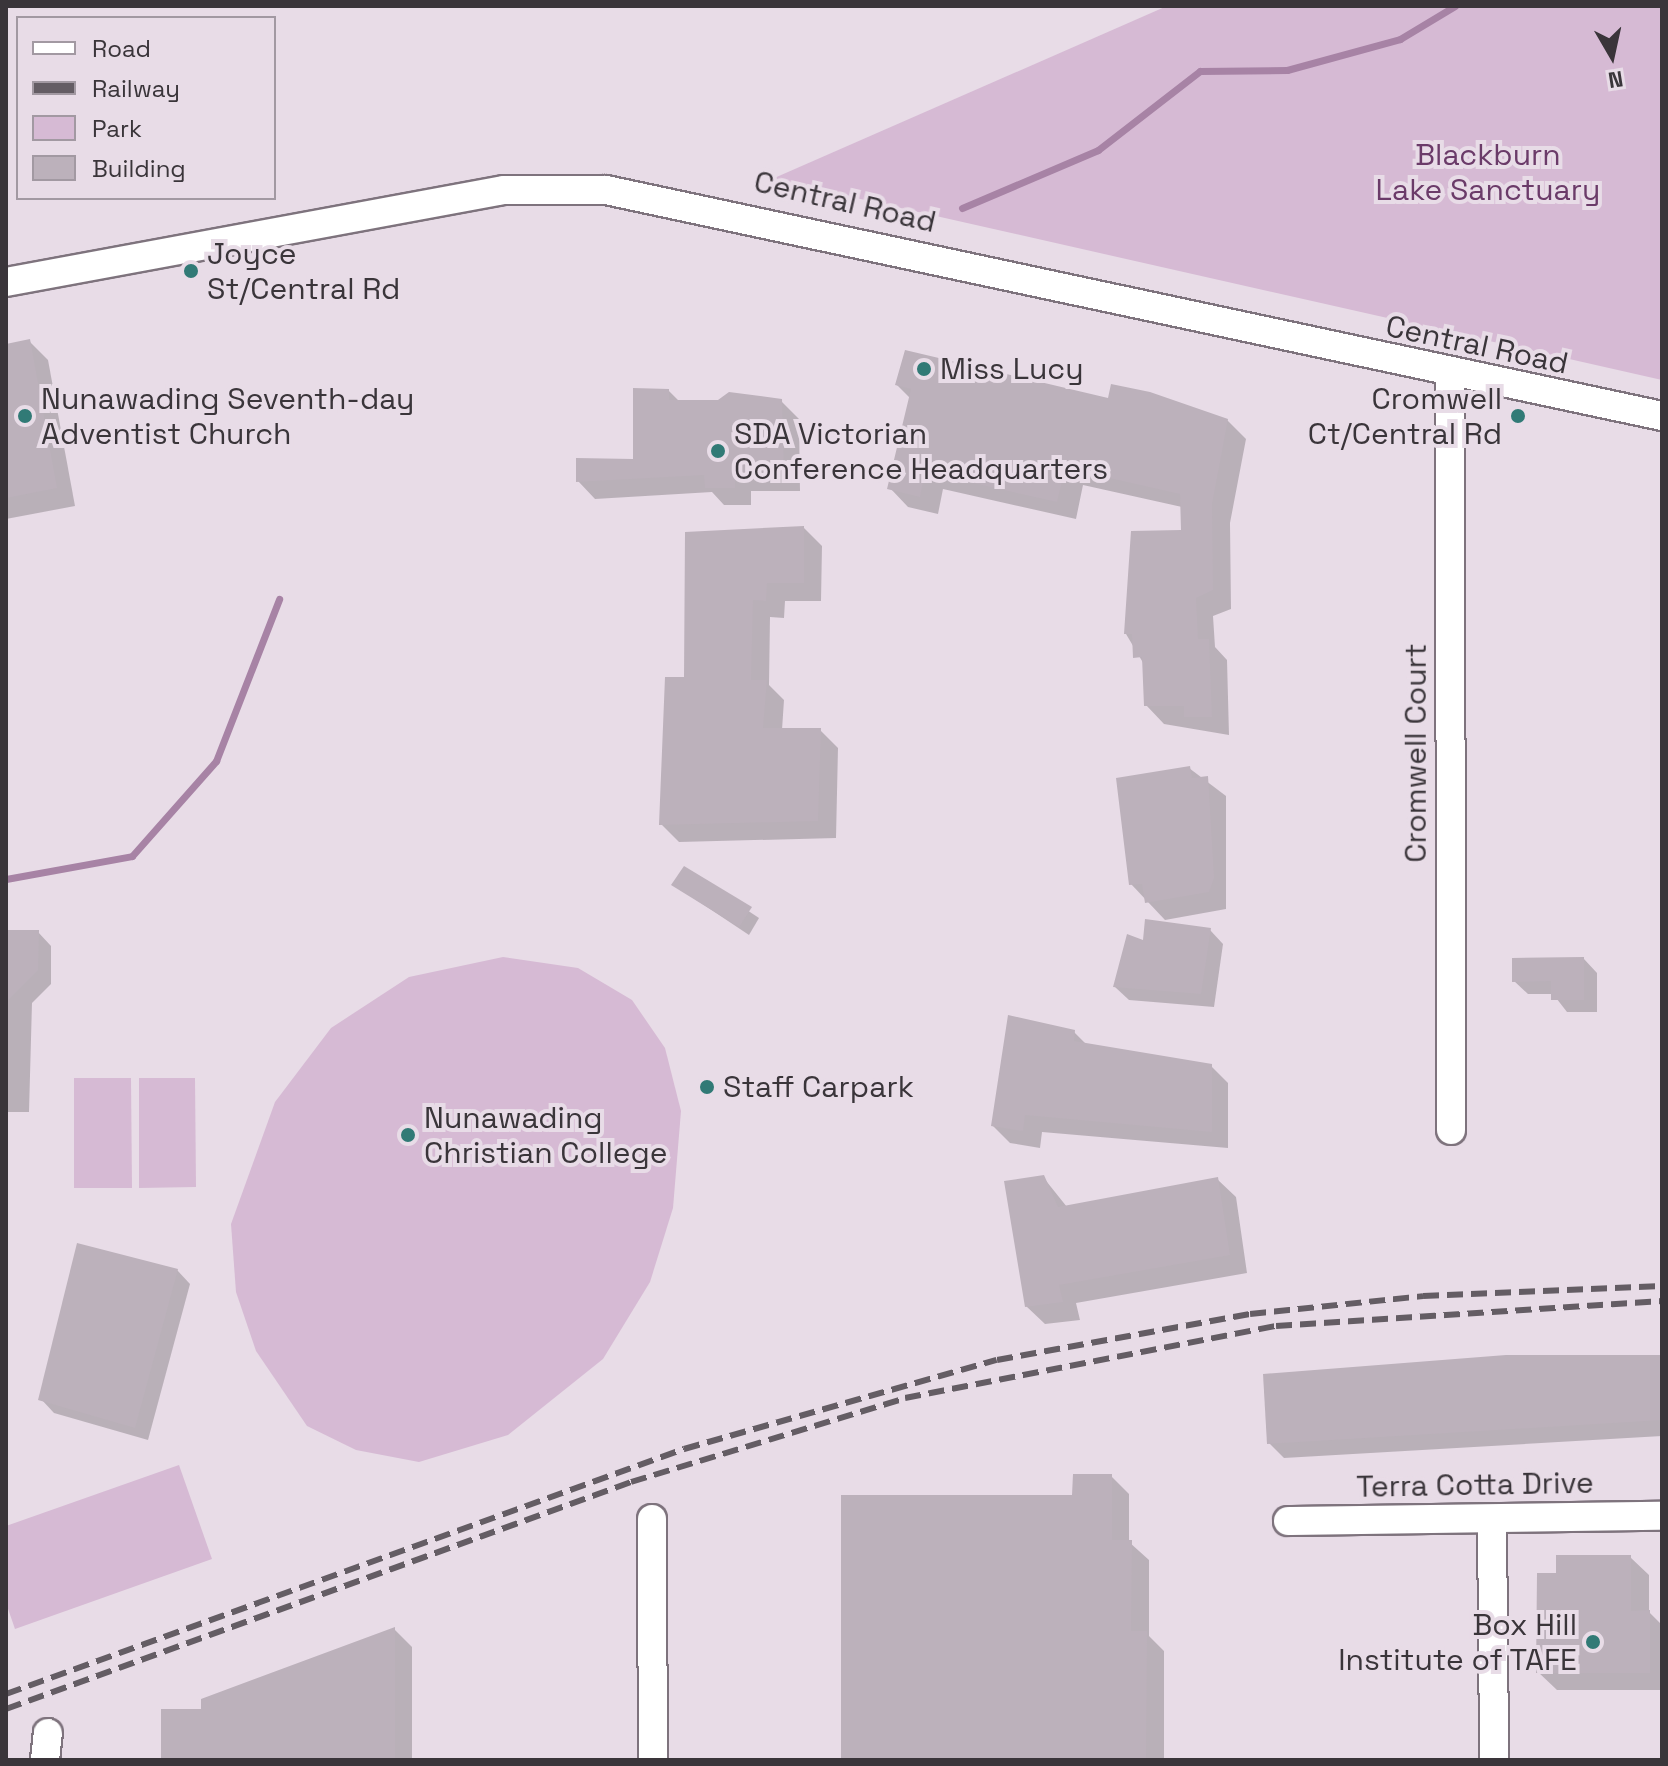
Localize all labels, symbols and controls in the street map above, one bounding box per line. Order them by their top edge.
legend [16,16,276,200]
north arrow [1572,16,1652,96]
text: Road [92,33,151,64]
text: N [1606,65,1625,95]
text: Railway [92,73,180,104]
text: Park [92,113,142,144]
park label: Blackburn Lake Sanctuary [1376,137,1600,208]
text: Building [92,153,186,184]
street label: Central Road [751,164,939,240]
place label: Joyce St/Central Rd [207,236,400,306]
marker: Joyce St/Central Rd [182,262,200,280]
street label: Central Road [1383,308,1571,382]
place label: Miss Lucy [940,351,1084,387]
marker: Miss Lucy [915,360,933,378]
place label: Nunawading Seventh-day Adventist Church [41,381,414,452]
place label: Cromwell Ct/Central Rd [1308,381,1502,452]
marker: Nunawading Seventh-day Adventist Church [16,407,34,425]
marker: Cromwell Ct/Central Rd [1509,407,1527,425]
place label: SDA Victorian Conference Headquarters [734,416,1108,486]
marker: SDA Victorian Conference Headquarters [709,442,727,460]
street label: Cromwell Court [1398,643,1434,863]
place label: Staff Carpark [723,1069,914,1105]
marker: Staff Carpark [698,1078,716,1096]
place label: Nunawading Christian College [424,1100,668,1170]
marker: Nunawading Christian College [399,1126,417,1144]
street label: Terra Cotta Drive [1356,1465,1594,1505]
place label: Box Hill Institute of TAFE [1337,1607,1577,1678]
marker: Box Hill Institute of TAFE [1584,1633,1602,1651]

